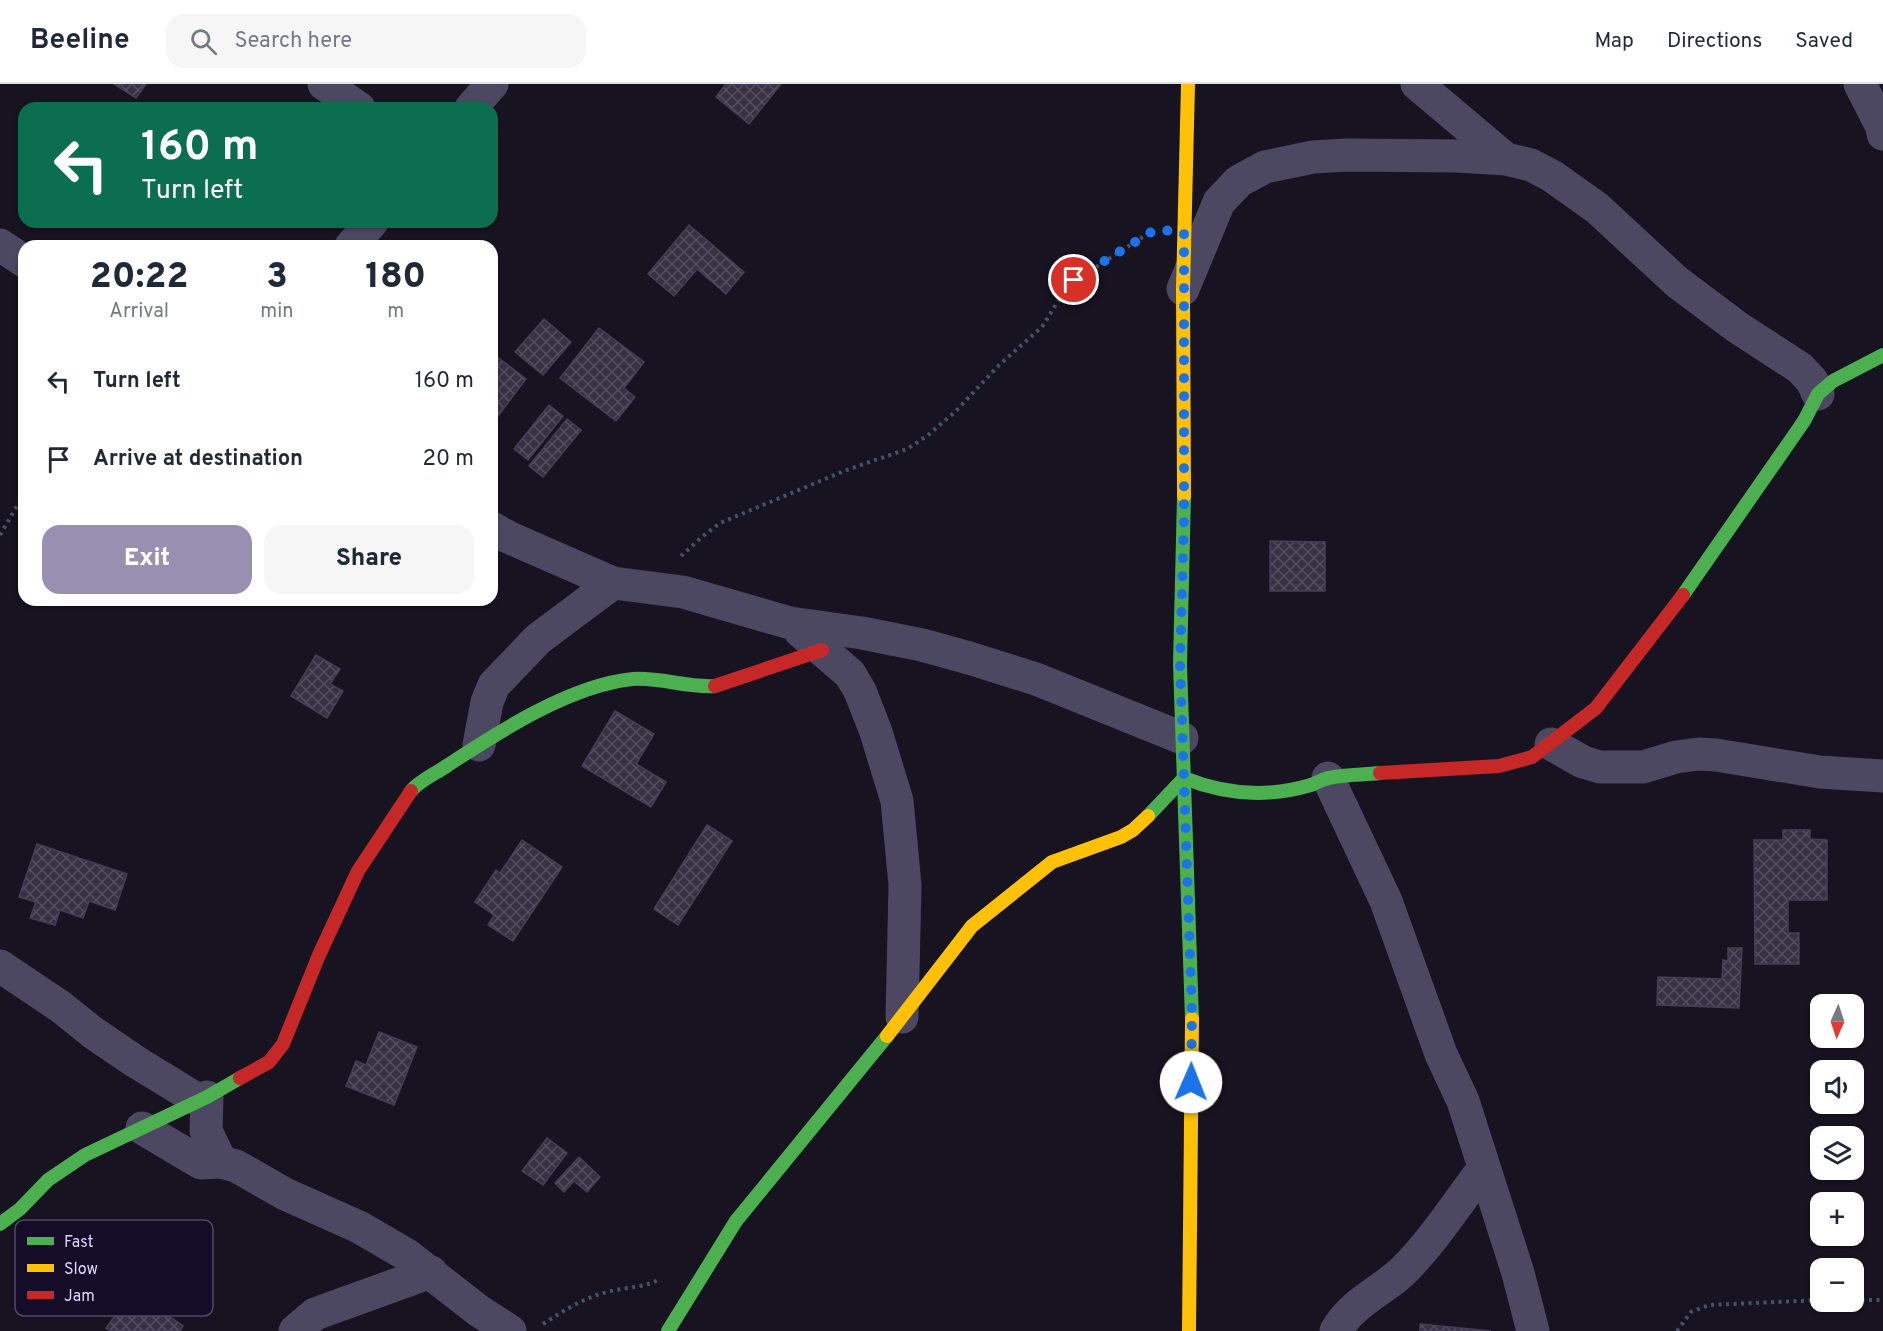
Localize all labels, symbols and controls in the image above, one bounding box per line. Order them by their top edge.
search box [166,14,586,68]
text: Beeline [30,23,130,59]
icon: search [187,25,220,58]
text: Search here [235,28,352,55]
text: Map [1594,28,1634,55]
text: Directions [1667,28,1762,55]
text: Saved [1795,28,1853,55]
text: 160 m [141,122,259,175]
icon: left [42,126,120,204]
text: Turn left [141,174,243,208]
pin [1048,254,1099,305]
text: 20:22 [90,255,189,301]
text: 3 [266,255,288,301]
text: 180 [365,255,426,301]
icon: arrive [1057,263,1090,296]
text: Arrival [109,299,169,325]
text: min [260,299,294,325]
text: m [387,299,404,325]
icon: left [42,365,75,398]
text: Turn left [93,368,181,395]
text: 160 m [415,368,474,395]
icon: arrive [42,443,75,476]
text: Arrive at destination [93,446,303,473]
text: 20 m [423,446,474,473]
button: Exit [42,525,252,594]
button: Share [264,525,474,594]
north arrow [1810,994,1864,1048]
map controls [1810,994,1864,1312]
position arrow [1159,1050,1223,1114]
button: sound [1810,1060,1864,1114]
button: layers [1810,1126,1864,1180]
button: + [1810,1192,1864,1246]
legend [15,1220,213,1316]
text: Fast [64,1233,94,1253]
button: − [1810,1258,1864,1312]
text: Slow [64,1260,98,1280]
text: Jam [64,1287,95,1307]

